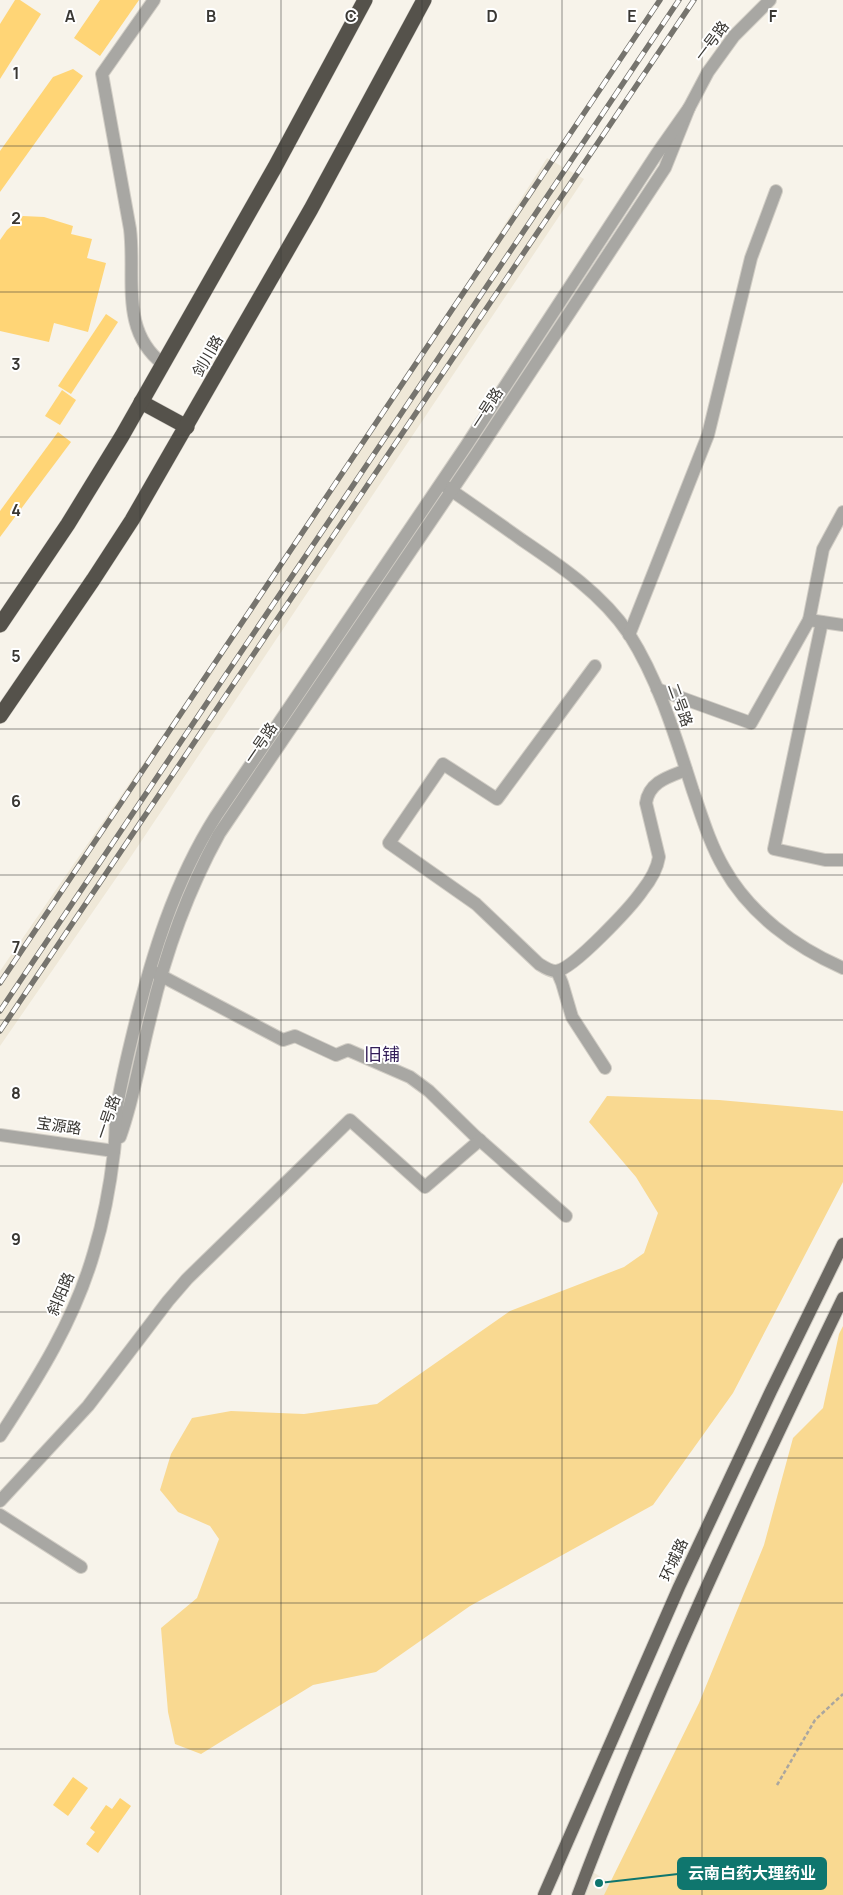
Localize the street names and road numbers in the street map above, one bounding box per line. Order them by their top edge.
street label: 一号路 [690,16,734,65]
street label: 剑川路 [187,331,228,380]
street label: 一号路 [466,383,508,432]
street label: 二号路 [663,680,698,730]
street label: 一号路 [239,718,282,767]
street label: 一号路 [90,1092,125,1142]
street label: 宝源路 [35,1112,83,1139]
street label: 斜阳路 [42,1269,79,1319]
street label: 环城路 [655,1535,693,1585]

